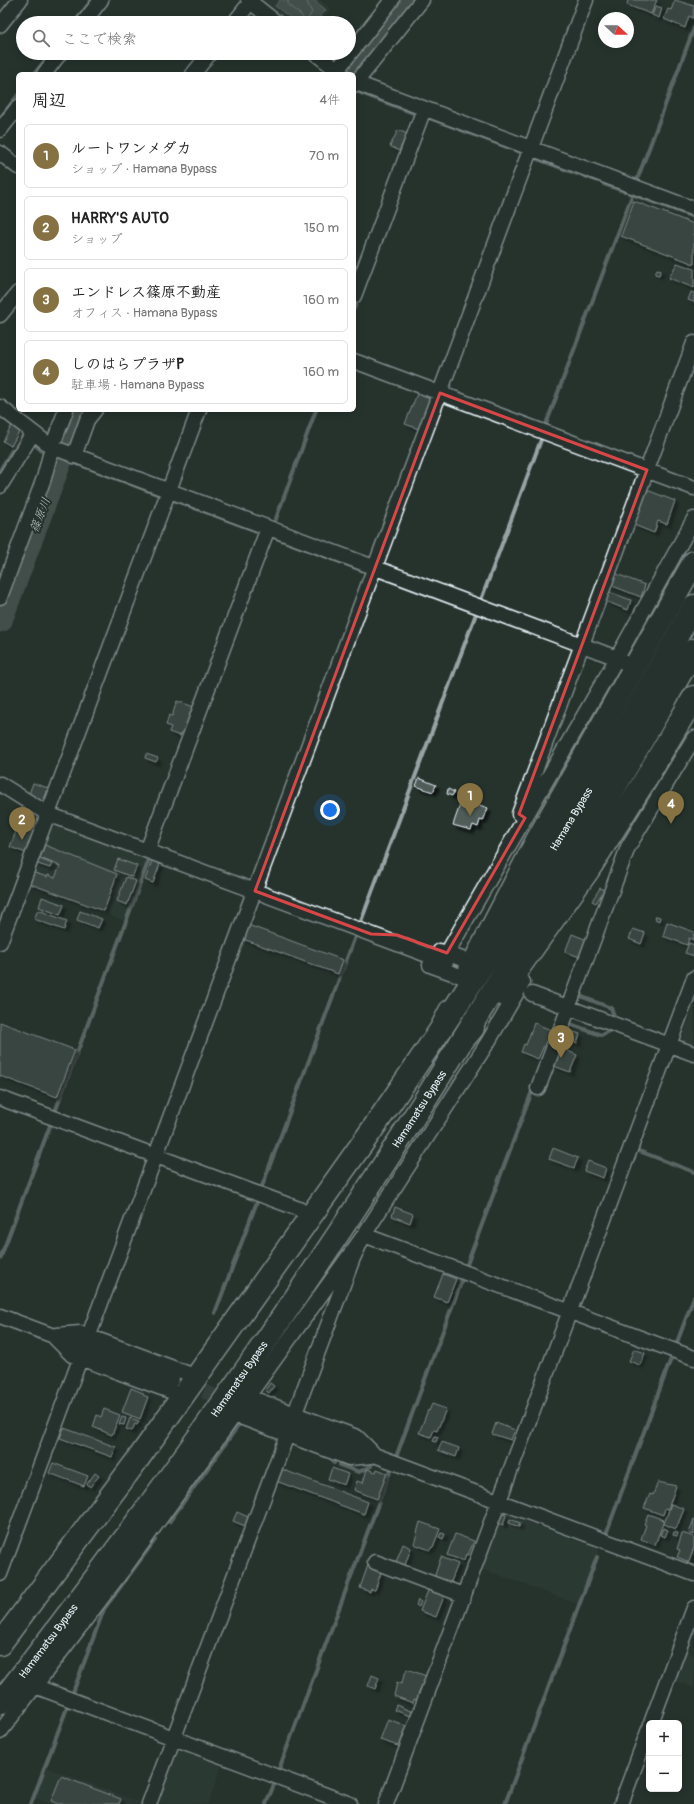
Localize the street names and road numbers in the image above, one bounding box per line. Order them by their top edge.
street label: Hamana Bypass [547,785,595,853]
street label: Hamamatsu Bypass [390,1068,449,1150]
street label: Hamamatsu Bypass [208,1339,270,1420]
street label: Hamamatsu Bypass [16,1602,81,1681]

